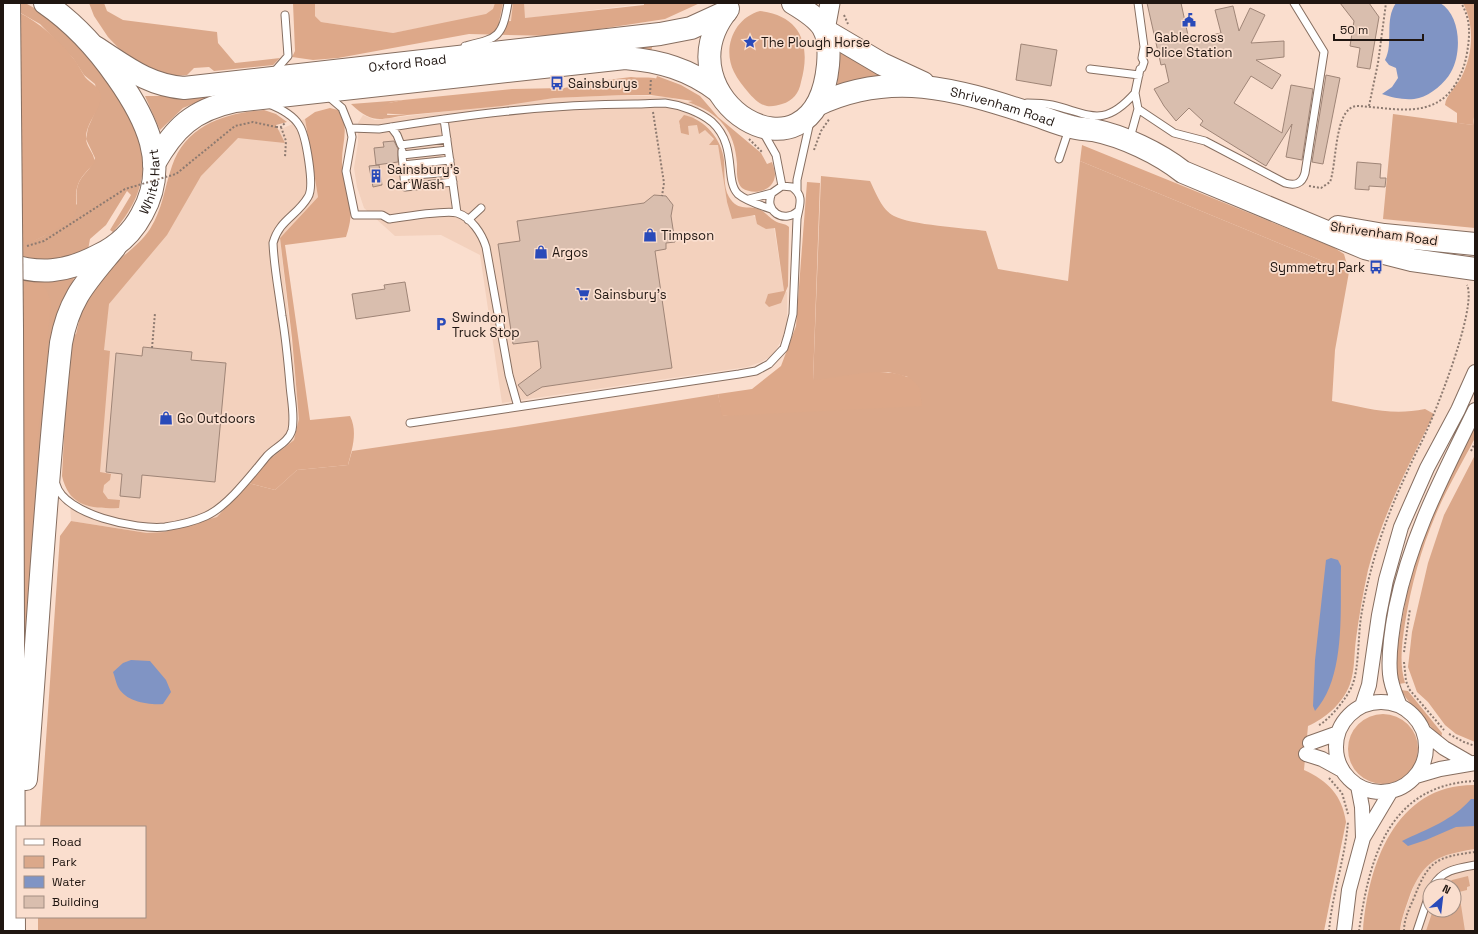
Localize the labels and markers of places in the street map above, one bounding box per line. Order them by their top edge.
public building icon: Gablecross Police Station [1181,12,1197,28]
place label: Gablecross Police Station [1146,29,1232,61]
place icon: The Plough Horse [742,34,758,50]
place label: The Plough Horse [761,34,870,51]
bus stop icon: Sainsburys [549,75,565,91]
place label: Sainsburys [568,75,638,92]
place label: Sainsbury's Car Wash [387,161,460,193]
building icon: Sainsbury's Car Wash [368,168,384,184]
shop icon: Timpson [642,227,658,243]
place label: Timpson [661,227,714,244]
shop icon: Argos [533,244,549,260]
place label: Argos [552,244,588,261]
place label: Symmetry Park [1270,259,1365,276]
bus stop icon: Symmetry Park [1368,259,1384,275]
supermarket icon: Sainsbury's [575,286,591,302]
place label: Sainsbury's [594,286,667,303]
place label: Swindon Truck Stop [452,309,520,341]
parking icon: Swindon Truck Stop [433,316,449,332]
shop icon: Go Outdoors [158,410,174,426]
place label: Go Outdoors [177,410,256,427]

